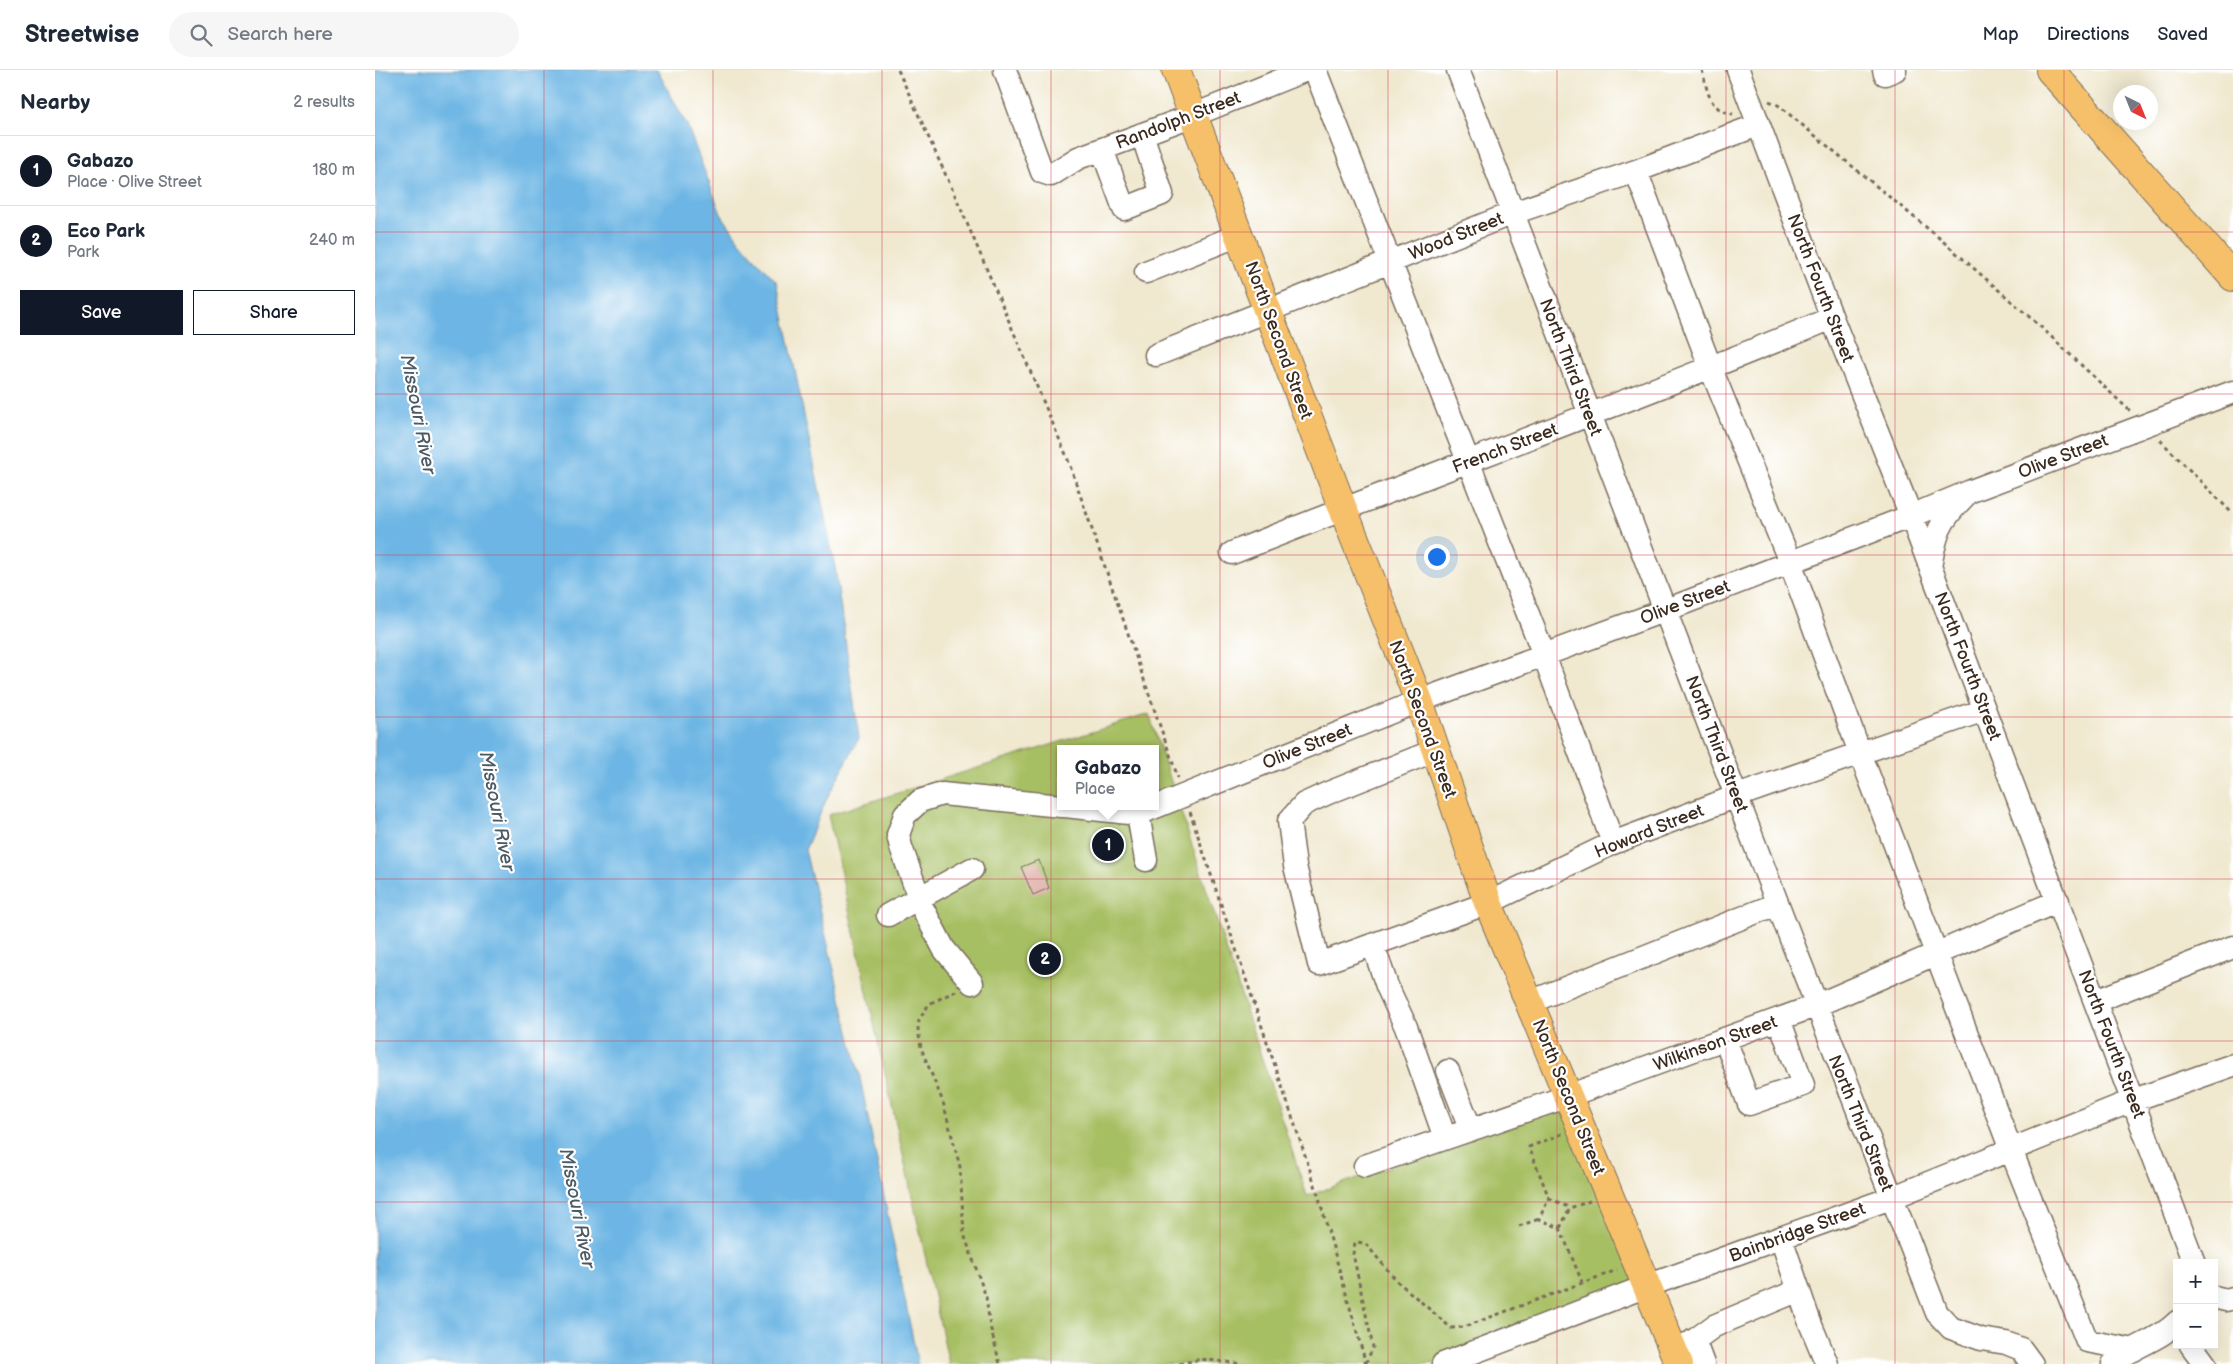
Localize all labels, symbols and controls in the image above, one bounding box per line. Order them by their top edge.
search box [169,12,519,57]
text: Streetwise [25,20,139,49]
icon: search [187,21,215,49]
text: Search here [227,23,333,46]
text: Map [1983,24,2019,45]
text: Directions [2047,24,2129,45]
text: Saved [2157,24,2208,45]
north arrow [2113,85,2158,130]
street label: Randolph Street [1113,87,1244,154]
text: Nearby [20,90,90,115]
text: 2 results [293,93,355,112]
text: Gabazo [67,150,134,173]
text: 1 [33,161,39,180]
text: 180 m [313,161,355,180]
text: Place · Olive Street [67,173,202,192]
street label: Wood Street [1406,208,1507,265]
street label: North Fourth Street [1783,211,1859,366]
text: Eco Park [67,220,145,243]
text: 2 [31,231,41,250]
text: 240 m [309,231,355,250]
text: Park [67,243,99,262]
street label: North Second Street [1240,258,1317,422]
button: Save [20,290,183,335]
button: Share [193,290,355,335]
street label: North Third Street [1535,296,1607,439]
water label: Missouri River [395,353,441,477]
street label: French Street [1450,419,1561,478]
street label: Olive Street [2015,430,2111,483]
your location [1424,544,1450,570]
street label: Olive Street [1637,576,1733,629]
street label: North Fourth Street [1930,589,2006,744]
street label: North Second Street [1384,637,1461,801]
street label: North Third Street [1681,673,1753,816]
street label: Olive Street [1260,719,1355,774]
popup [1057,745,1159,810]
water label: Missouri River [474,750,520,874]
text: Gabazo [1075,757,1141,780]
text: Place [1075,780,1115,799]
street label: Howard Street [1592,800,1707,863]
pin: 1 [1092,826,1124,864]
pin: 2 [1029,940,1061,978]
street label: North Fourth Street [2074,967,2150,1122]
street label: Wilkinson Street [1650,1011,1780,1076]
street label: North Second Street [1528,1016,1610,1179]
street label: North Third Street [1824,1052,1898,1195]
water label: Missouri River [554,1147,600,1271]
street label: Bainbridge Street [1726,1198,1868,1267]
map controls [2173,1259,2218,1349]
button: + [2173,1259,2218,1304]
button: − [2173,1304,2218,1349]

